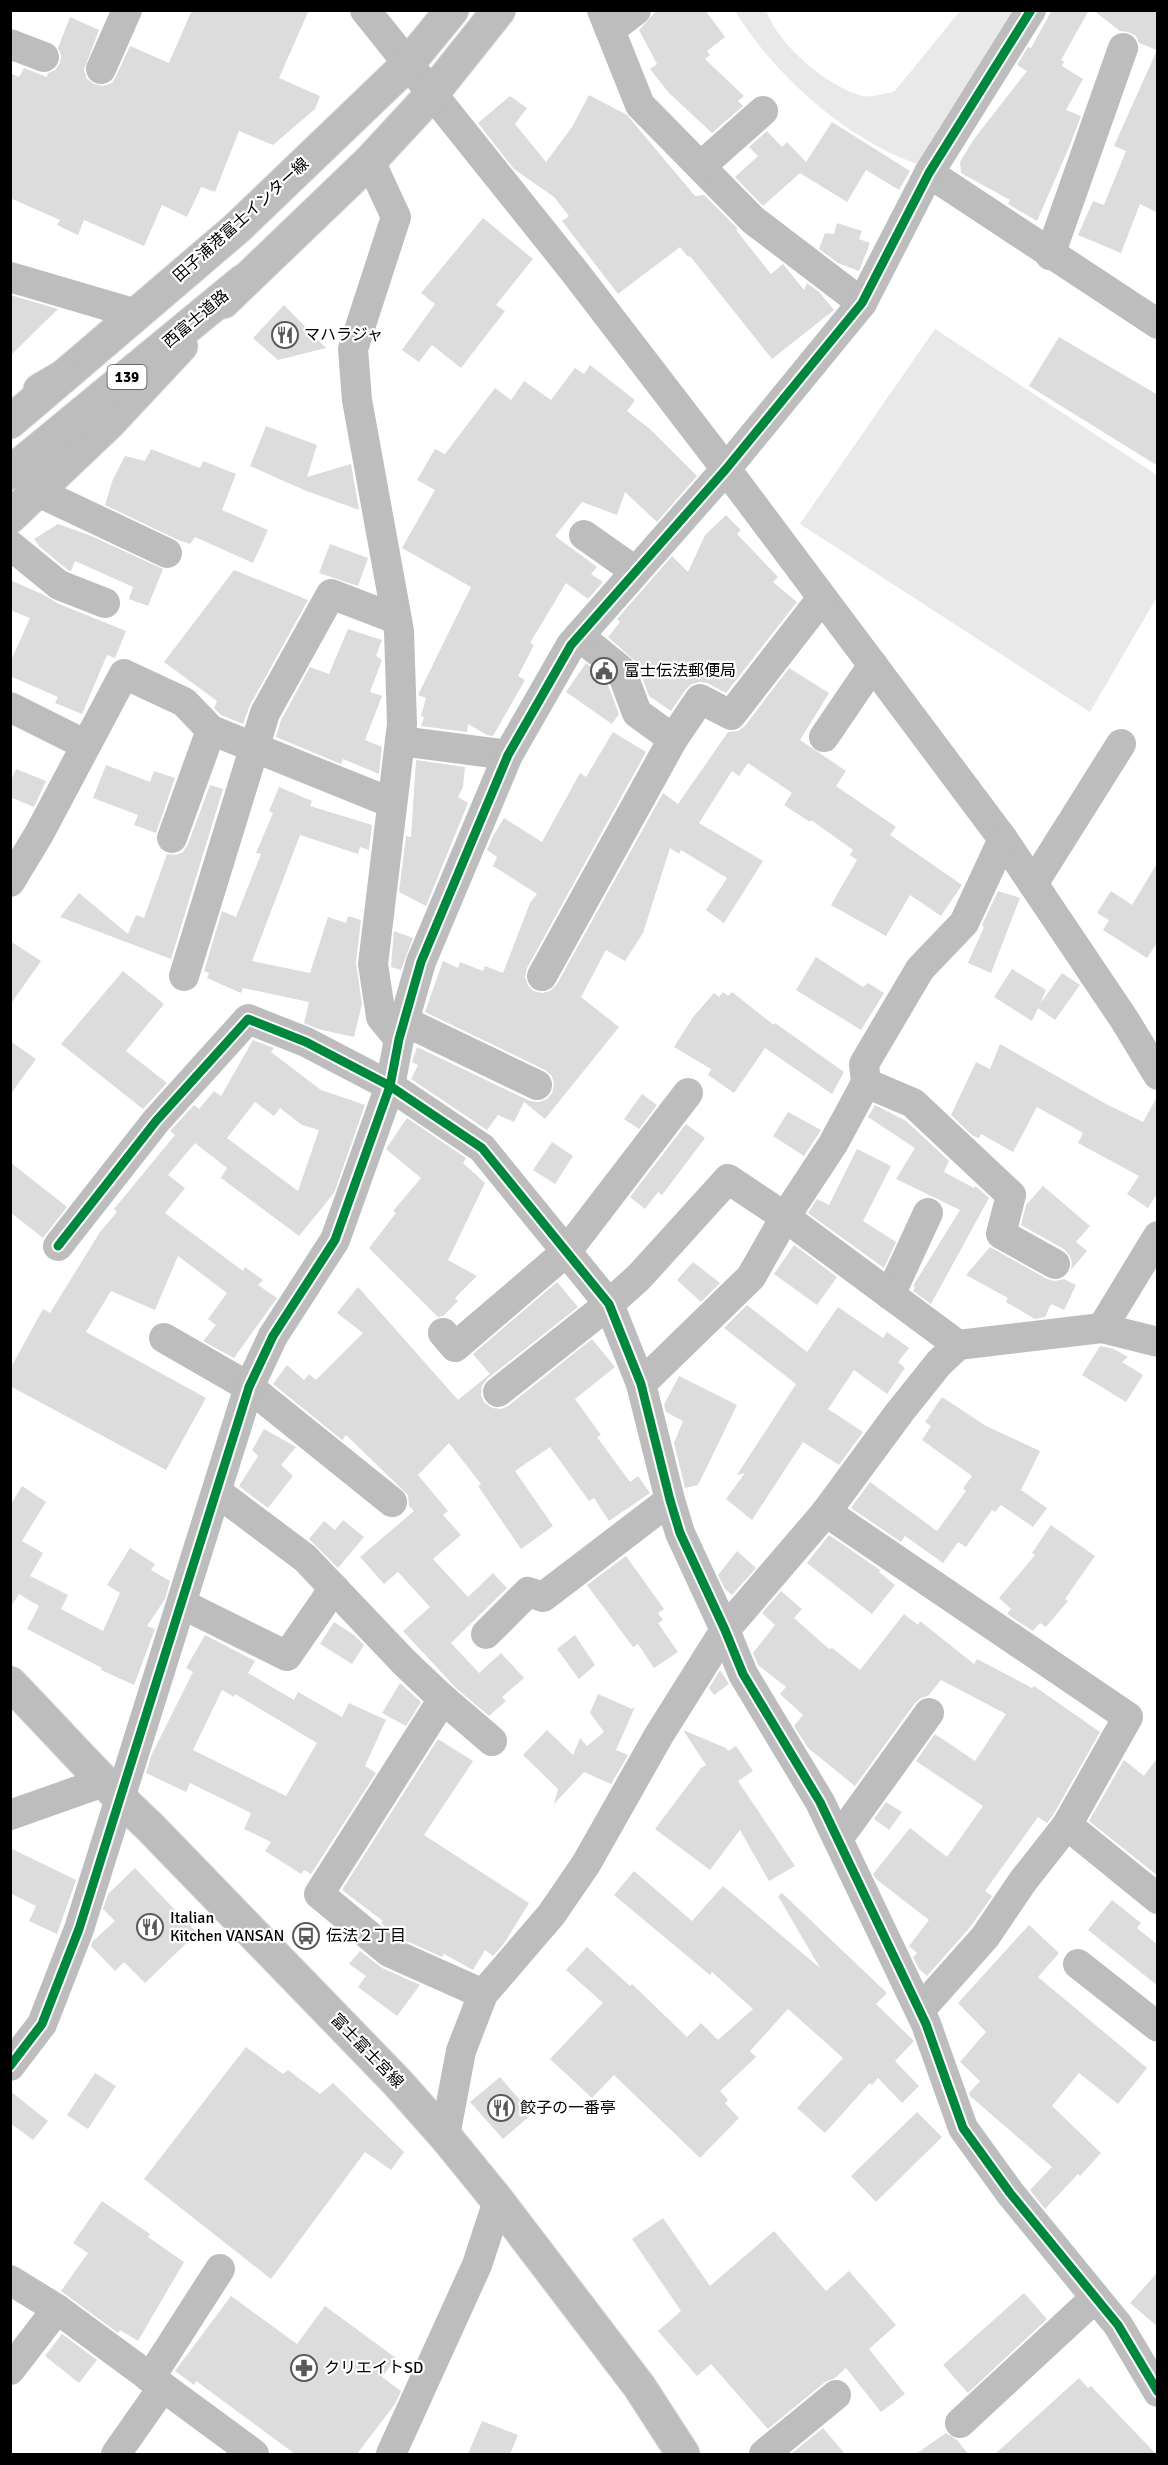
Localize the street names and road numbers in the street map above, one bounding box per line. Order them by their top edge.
street label: 田子浦港富士インター線 [169,154,313,286]
street label: 西富士道路 [159,286,233,352]
road number: 139 [108,365,146,389]
street label: 富士富士宮線 [326,2010,408,2092]

